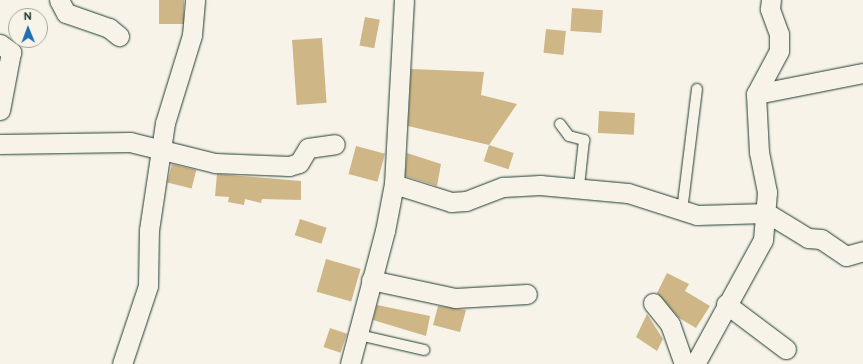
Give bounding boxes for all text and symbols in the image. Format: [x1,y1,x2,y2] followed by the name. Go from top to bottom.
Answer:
[8,8,48,48] north arrow
[24,10,32,23] text: N

